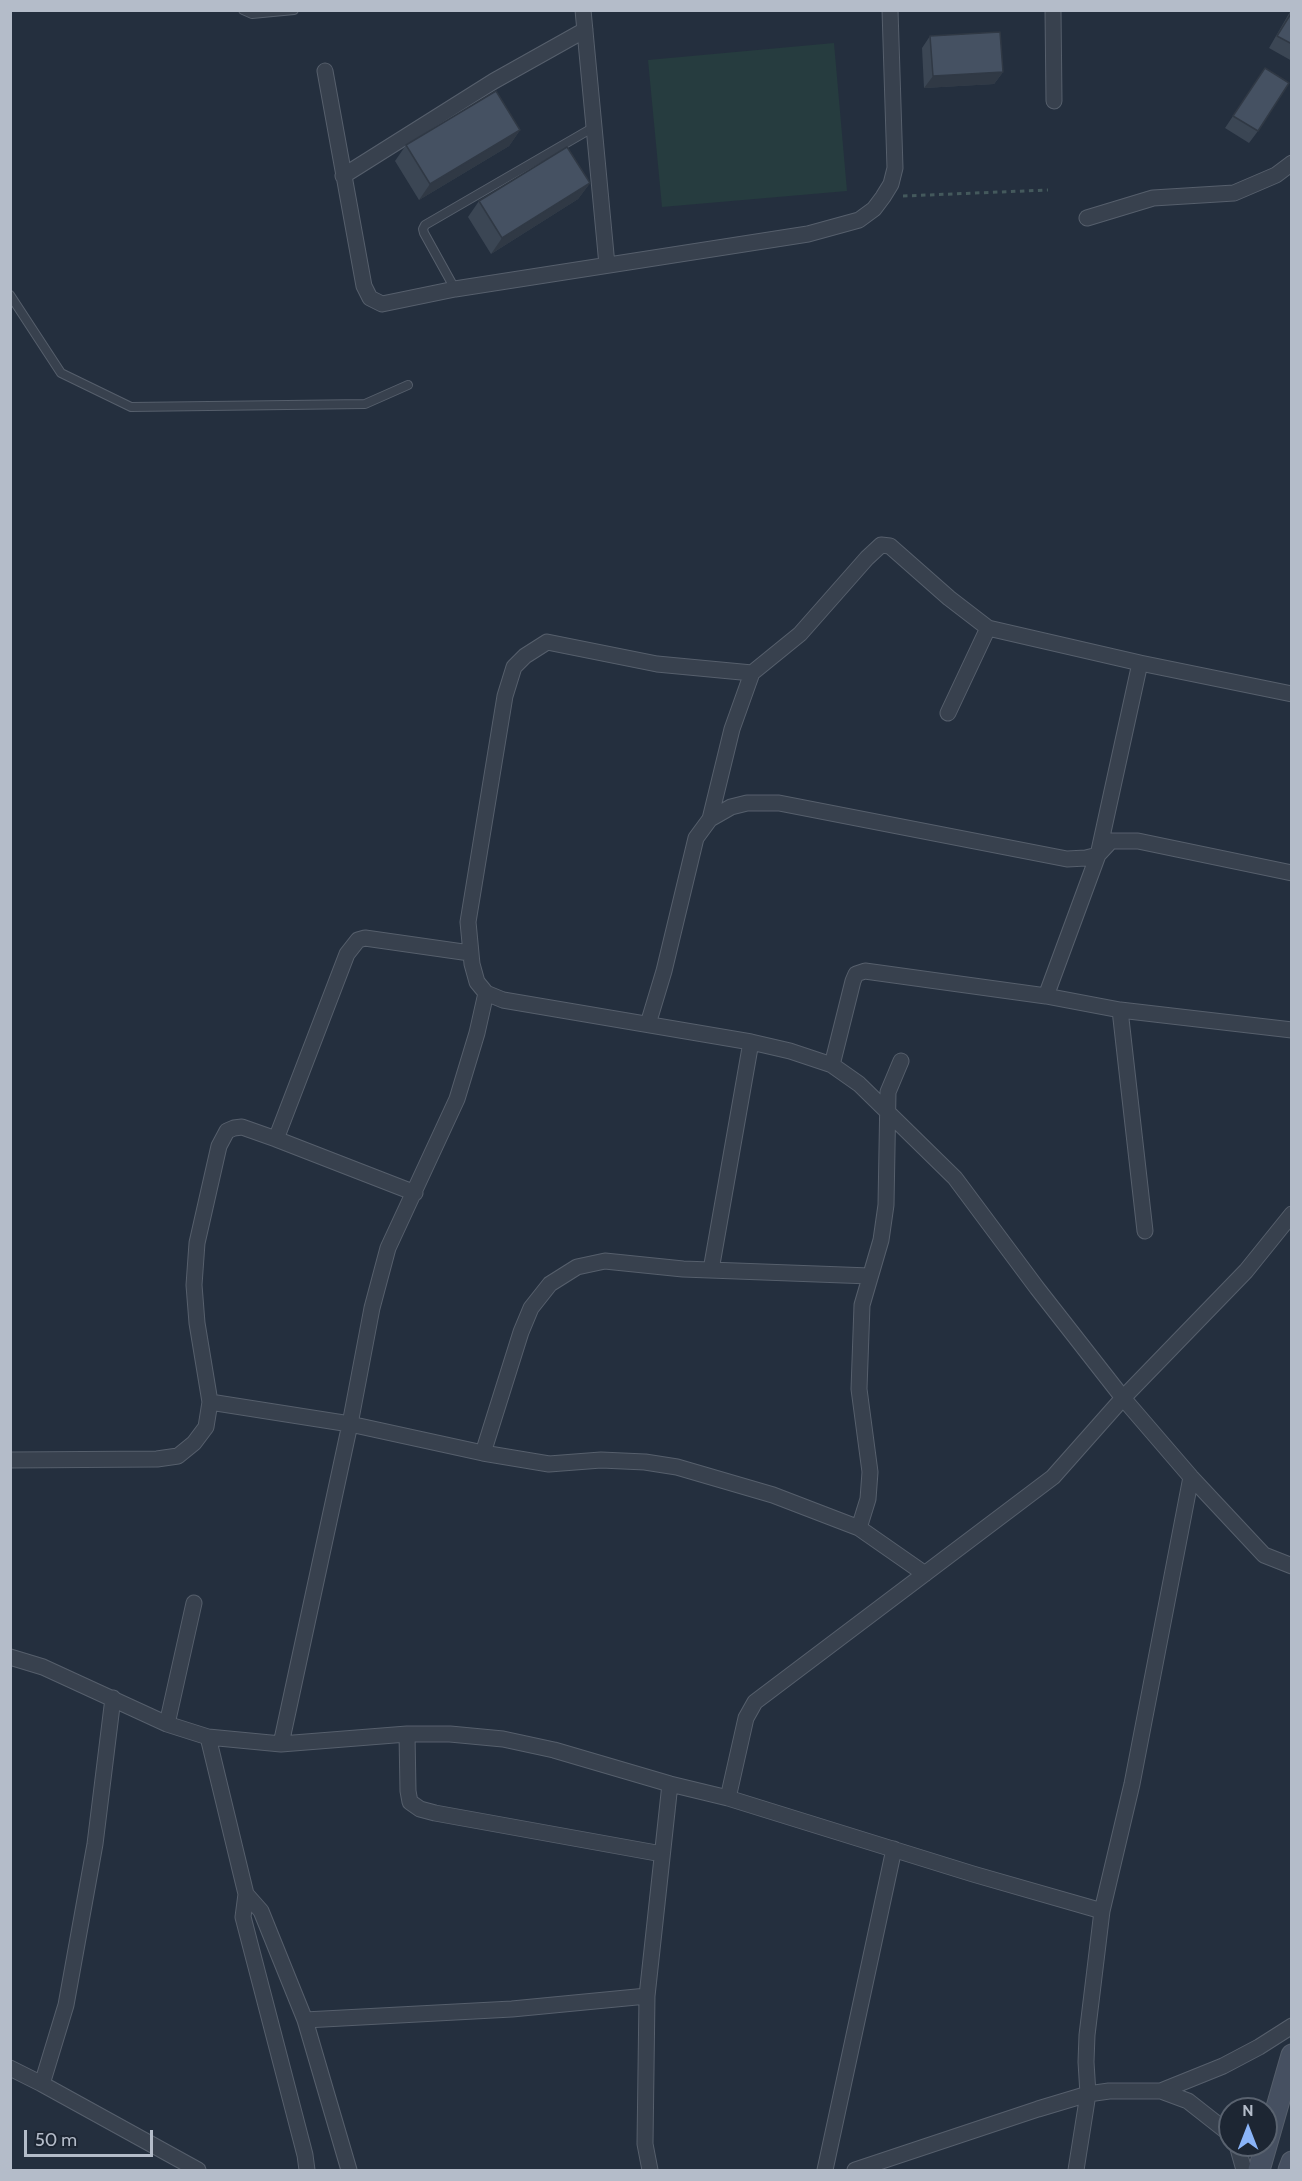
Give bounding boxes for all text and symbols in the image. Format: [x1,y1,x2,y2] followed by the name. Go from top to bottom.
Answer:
[1218,2097,1278,2157] north arrow
[1242,2101,1254,2120] text: N
[27,2118,156,2156] scale bar
[35,2129,77,2151] text: 50 m

